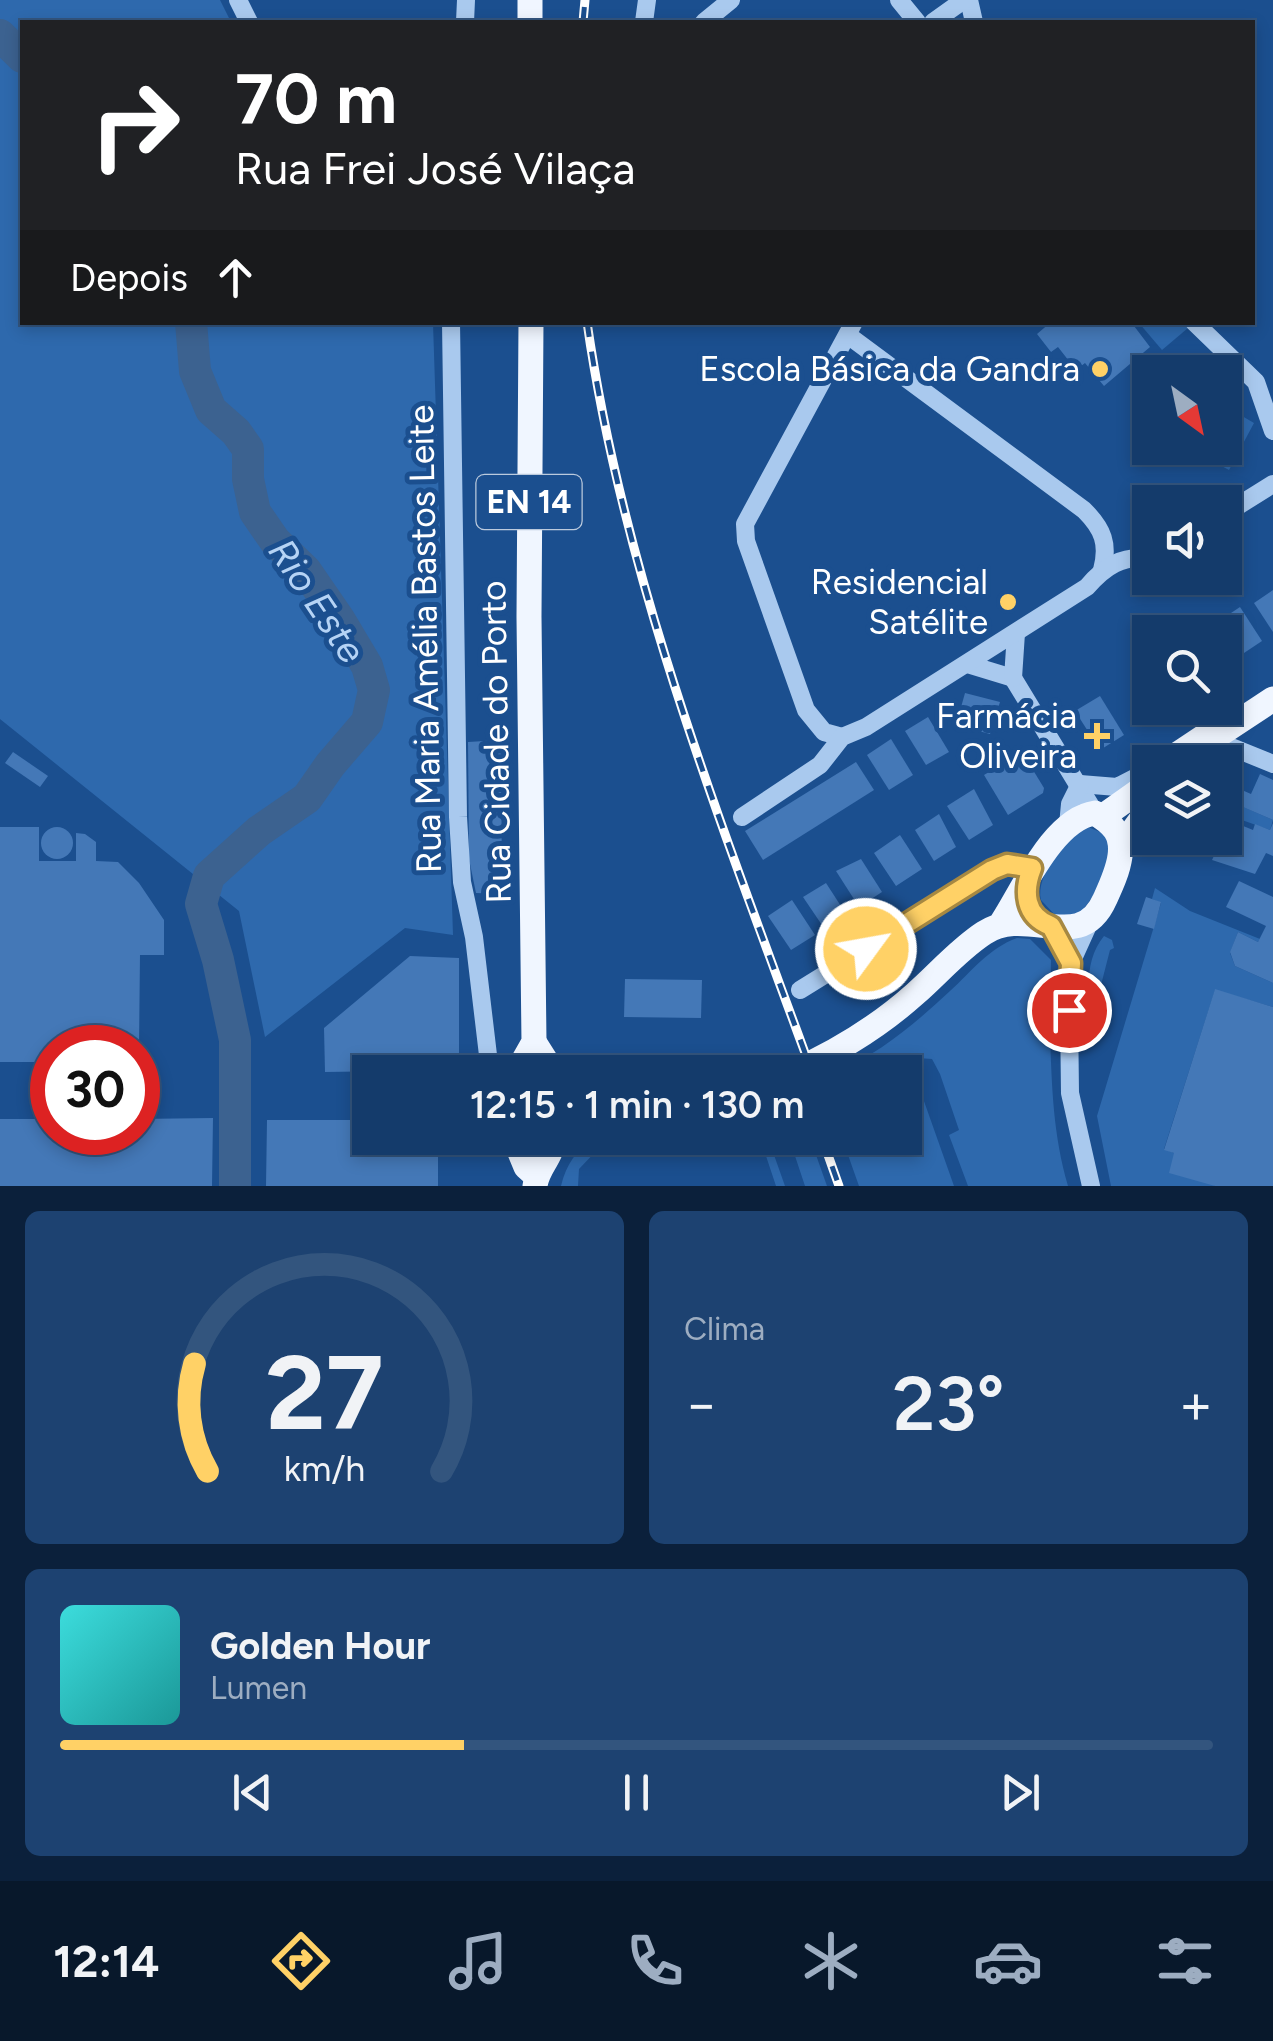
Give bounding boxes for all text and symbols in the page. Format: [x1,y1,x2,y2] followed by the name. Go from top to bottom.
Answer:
[235,56,397,141] text: 70 m
[70,60,200,190] icon: right
[235,141,635,195] text: Rua Frei José Vilaça
[208,250,263,305] icon: ahead
[70,255,188,301] text: Depois
[699,348,1080,390] place label: Escola Básica da Gandra
[1132,355,1242,465] north arrow
[1132,355,1242,855] map controls
[1089,358,1111,380] marker: Escola Básica da Gandra
[400,404,450,874] street label: Rua Maria Amélia Bastos Leite
[476,475,582,529] road number: EN 14
[1132,485,1242,595] button: sound
[259,530,375,672] water label: Rio Este
[811,561,988,643] place label: Residencial Satélite
[472,580,520,904] street label: Rua Cidade do Porto
[997,591,1019,613] marker: Residencial Satélite
[1132,615,1242,725] button: search
[936,695,1077,777] place label: Farmácia Oliveira
[1086,725,1108,747] marker: Farmácia Oliveira
[1132,745,1242,855] button: layers
[814,897,918,1001] position arrow
[1027,968,1112,1053] pin
[1042,983,1097,1038] icon: arrive
[30,1025,160,1155] speed limit sign: 30
[470,1082,804,1128] text: 12:15 · 1 min · 130 m
[684,1310,765,1348] text: Clima
[265,1330,384,1455] text: 27
[892,1359,1005,1449] text: 23°
[684,1371,718,1437] text: −
[1179,1371,1213,1437] text: +
[284,1447,365,1490] text: km/h
[210,1623,431,1669] text: Golden Hour
[210,1669,307,1707] text: Lumen
[225,1765,280,1820] icon: previous
[609,1765,664,1820] icon: pause
[993,1765,1048,1820] icon: next
[266,1926,336,1996] icon: directions
[443,1926,513,1996] icon: music
[620,1926,690,1996] icon: phone
[796,1926,866,1996] icon: climate
[973,1926,1043,1996] icon: car
[1150,1926,1220,1996] icon: filters
[53,1934,159,1988] text: 12:14

